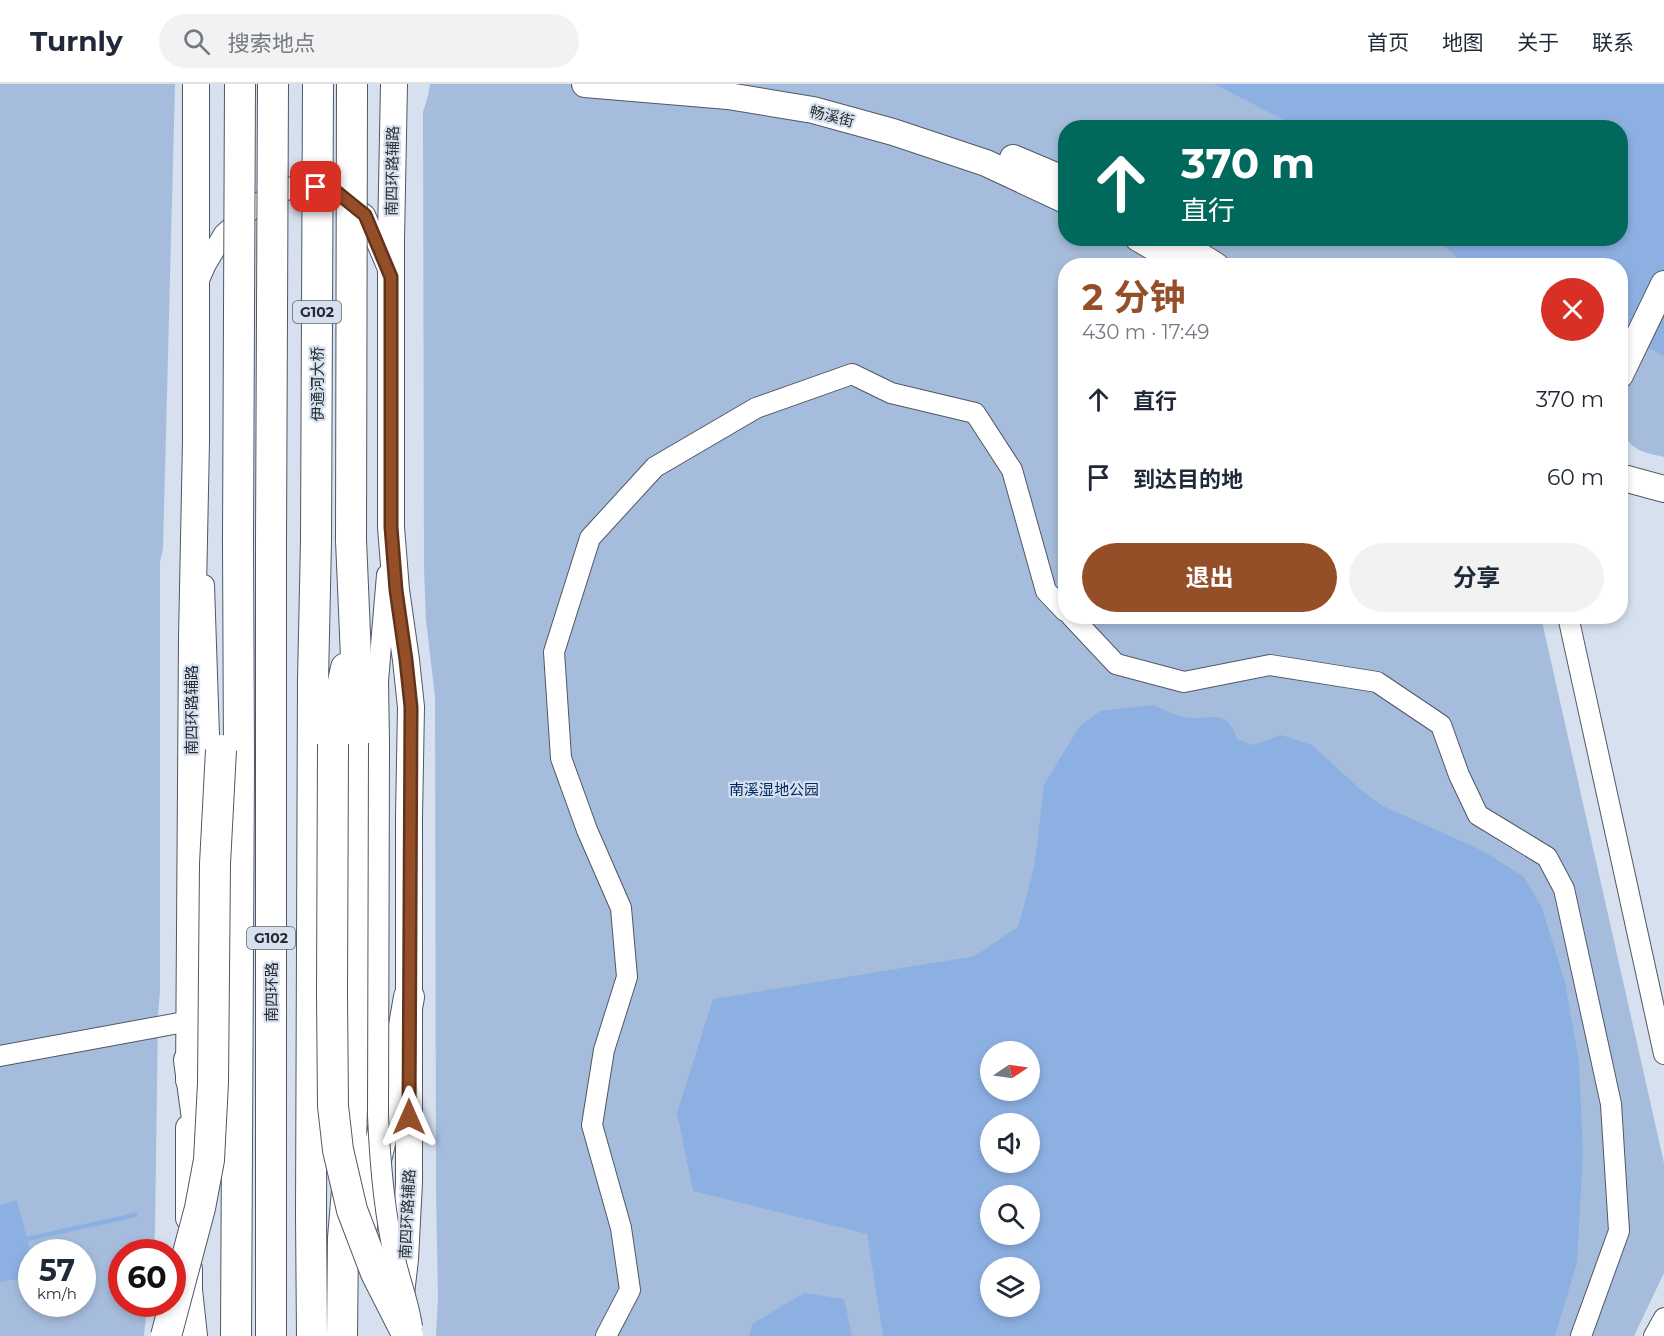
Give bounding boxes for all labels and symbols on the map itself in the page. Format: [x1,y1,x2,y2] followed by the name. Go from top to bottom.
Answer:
[808,101,856,131] street label: 畅溪街
[382,126,402,216] street label: 南四环路辅路
[290,161,341,212] pin
[293,301,341,323] road number: G102
[308,346,327,422] street label: 伊通河大桥
[182,665,201,755] street label: 南四环路辅路
[729,780,819,799] park label: 南溪湿地公园
[247,927,295,949] road number: G102
[262,962,281,1022] street label: 南四环路
[980,1041,1040,1101] north arrow
[377,1085,441,1149] position arrow
[395,1169,419,1259] street label: 南四环路辅路
[108,1239,186,1317] speed limit sign: 60

